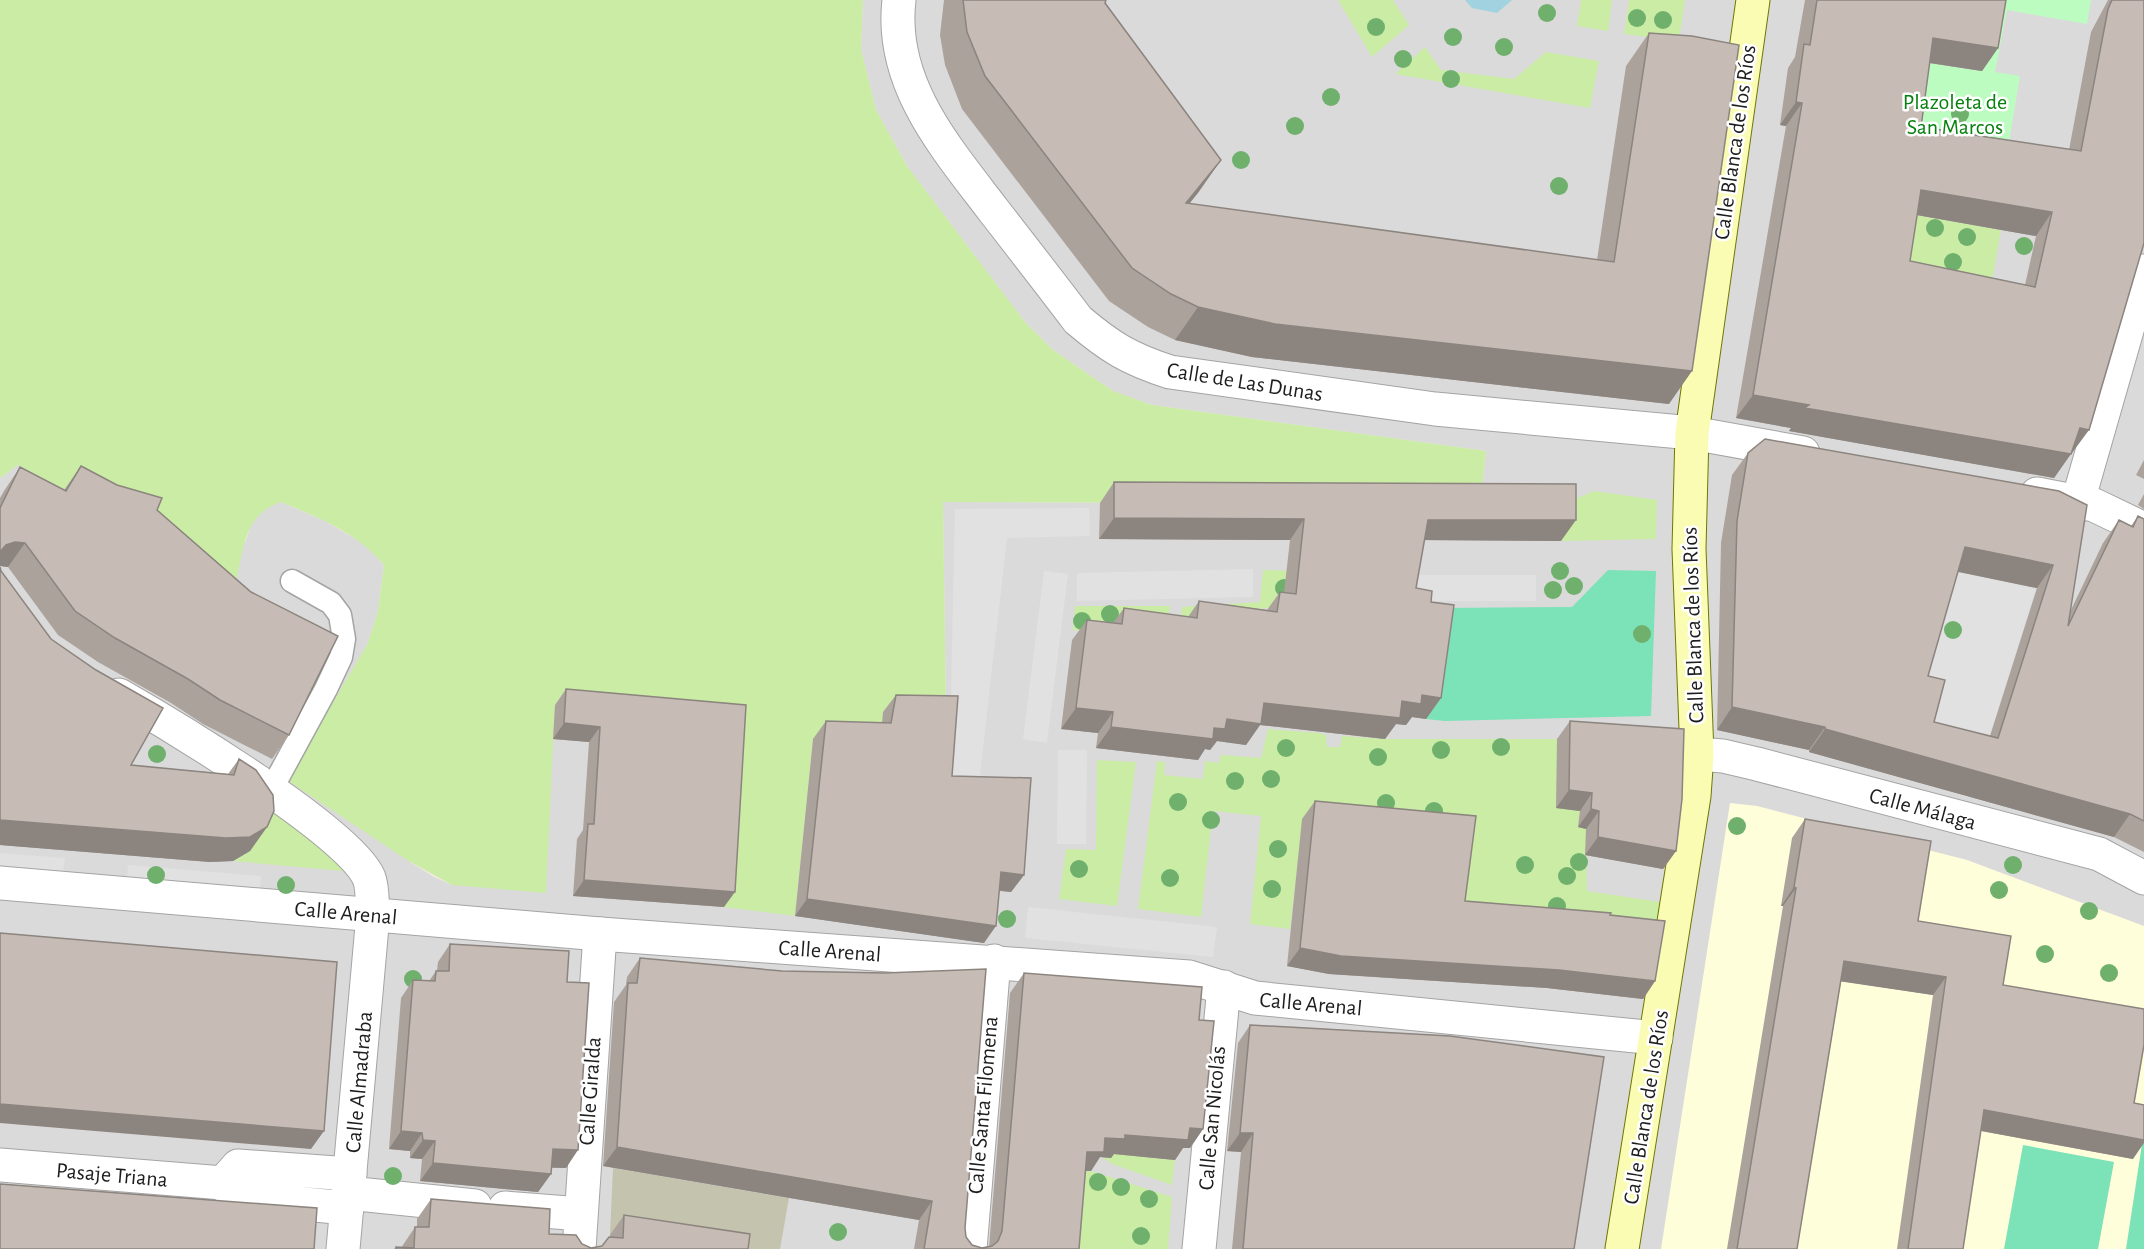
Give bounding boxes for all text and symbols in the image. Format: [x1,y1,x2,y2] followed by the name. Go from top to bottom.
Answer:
[1710,43,1760,241] street label: Calle Blanca de los Ríos
[1903,91,2007,138] park label: Plazoleta de San Marcos
[1165,359,1324,405] street label: Calle de Las Dunas
[1679,526,1707,724] street label: Calle Blanca de los Ríos
[1867,784,1979,834] street label: Calle Málaga
[294,898,398,928] street label: Calle Arenal
[778,936,882,966] street label: Calle Arenal
[1259,989,1363,1019] street label: Calle Arenal
[1620,1008,1672,1206] street label: Calle Blanca de los Ríos
[342,1010,376,1154] street label: Calle Almadraba
[964,1015,1002,1195] street label: Calle Santa Filomena
[575,1036,605,1146] street label: Calle Giralda
[1195,1045,1229,1191] street label: Calle San Nicolás
[55,1159,169,1191] street label: Pasaje Triana

